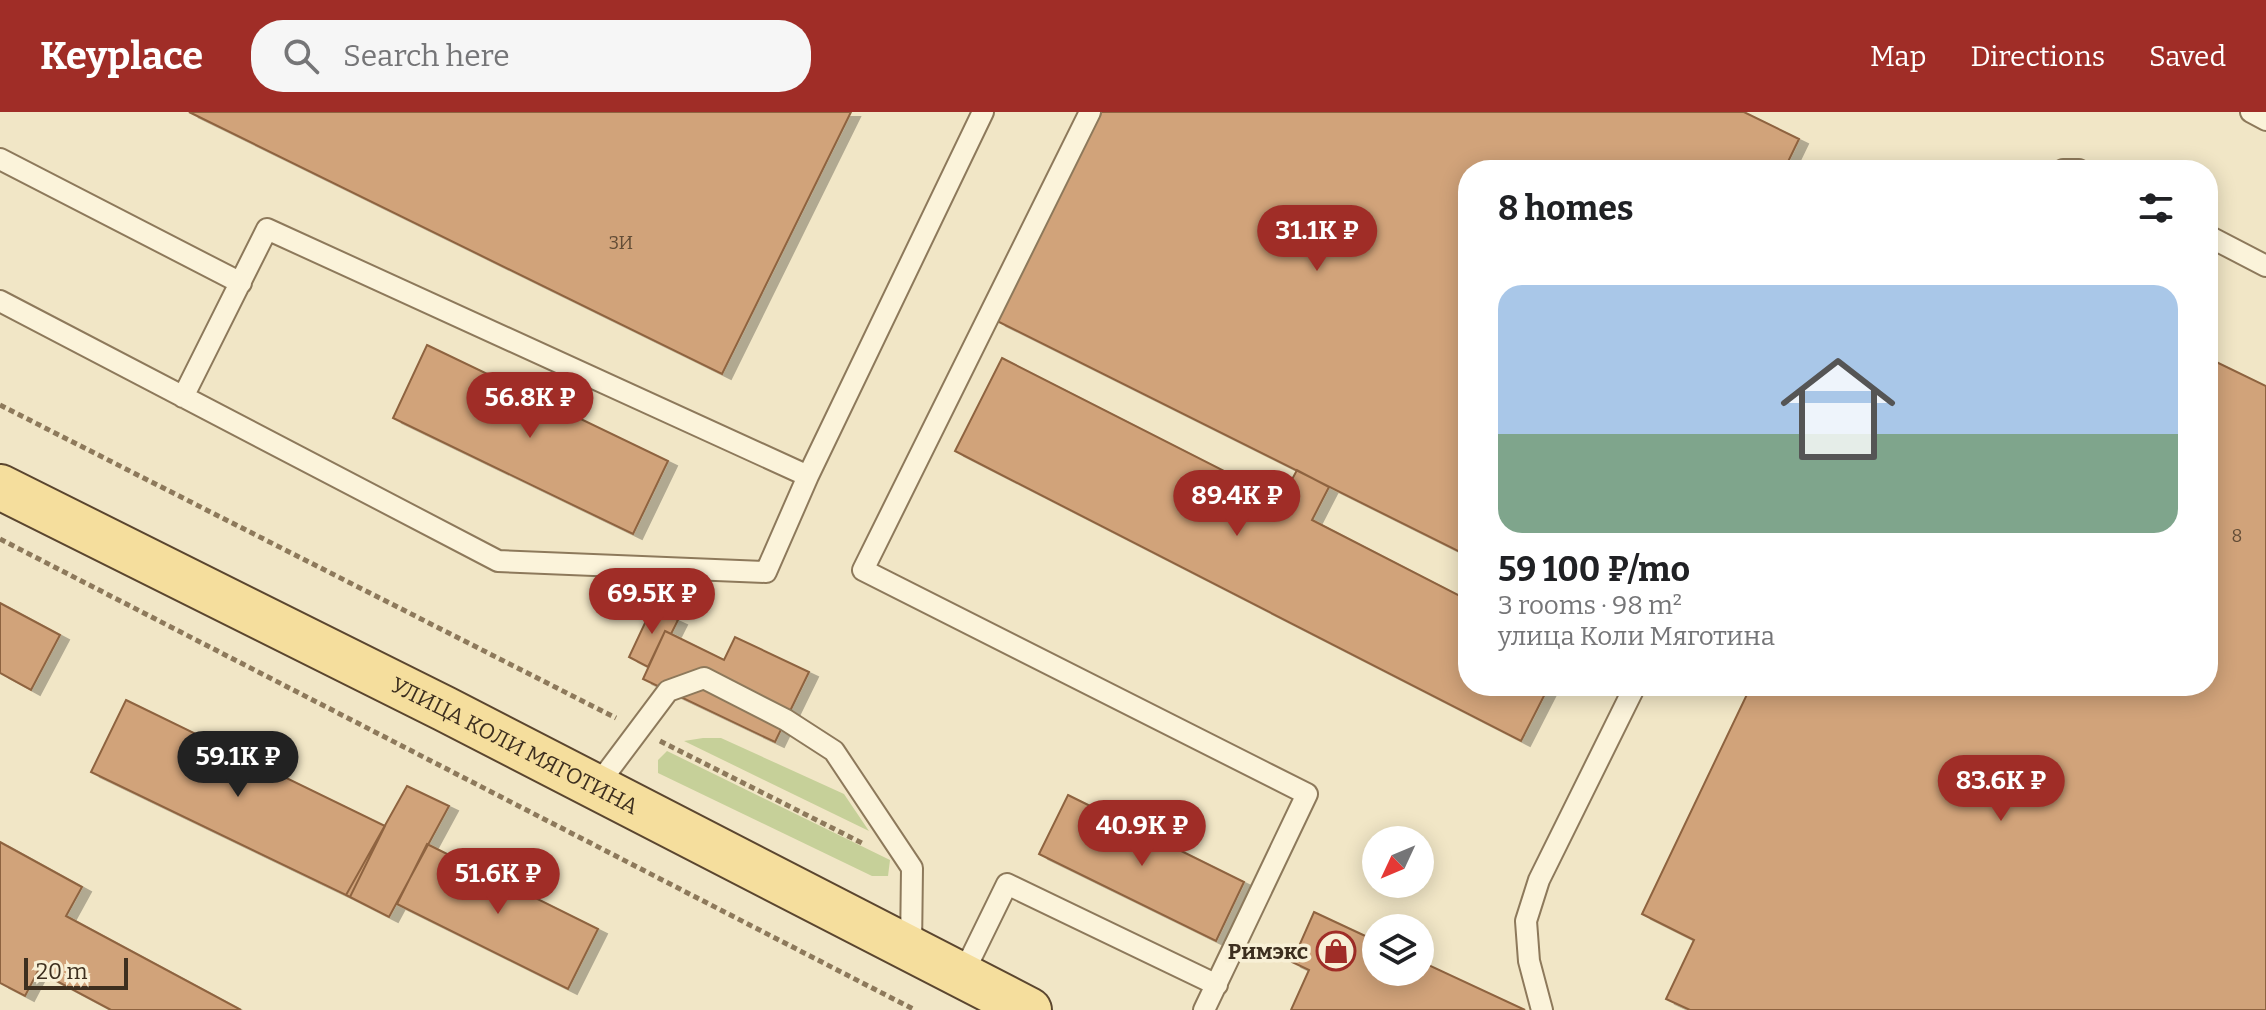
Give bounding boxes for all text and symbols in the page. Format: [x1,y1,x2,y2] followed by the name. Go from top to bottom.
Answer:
[251,20,811,92] search box
[40,33,203,79] text: Keyplace
[279,34,323,78] icon: search
[343,38,510,74] text: Search here
[1870,40,1926,73] text: Map
[1970,40,2105,73] text: Directions
[2149,40,2226,73] text: Saved
[2134,186,2178,230] icon: filters
[1498,188,1634,229] text: 8 homes
[1243,205,1391,273] pin: 31.1K ₽
[1275,215,1359,246] text: 31.1K ₽
[609,232,633,254] house number: 3И
[1766,337,1910,481] icon: home
[456,372,604,440] pin: 56.8K ₽
[484,382,576,413] text: 56.8K ₽
[1163,470,1311,538] pin: 89.4K ₽
[1191,480,1283,511] text: 89.4K ₽
[2232,525,2242,547] house number: 8
[1498,549,1690,590] text: 59 100 ₽/mo
[578,568,726,636] pin: 69.5K ₽
[607,578,697,609] text: 69.5K ₽
[1498,590,1682,621] text: 3 rooms · 98 m²
[1498,621,1775,652] text: улица Коли Мяготина
[387,671,643,820] street label: УЛИЦА КОЛИ МЯГОТИНА
[164,731,312,799] pin: 59.1K ₽
[195,741,281,772] text: 59.1K ₽
[1927,755,2075,823] pin: 83.6K ₽
[1956,765,2046,796] text: 83.6K ₽
[1068,800,1216,868] pin: 40.9K ₽
[1096,810,1188,841] text: 40.9K ₽
[1362,826,1434,898] north arrow
[1362,826,1434,986] map controls
[424,848,572,916] pin: 51.6K ₽
[455,858,541,889] text: 51.6K ₽
[1362,914,1434,986] button: layers
[1315,930,1357,972] shop icon: Римэкс
[1228,938,1308,965] place label: Римэкс
[24,954,128,990] scale bar
[36,958,87,985] text: 20 m

